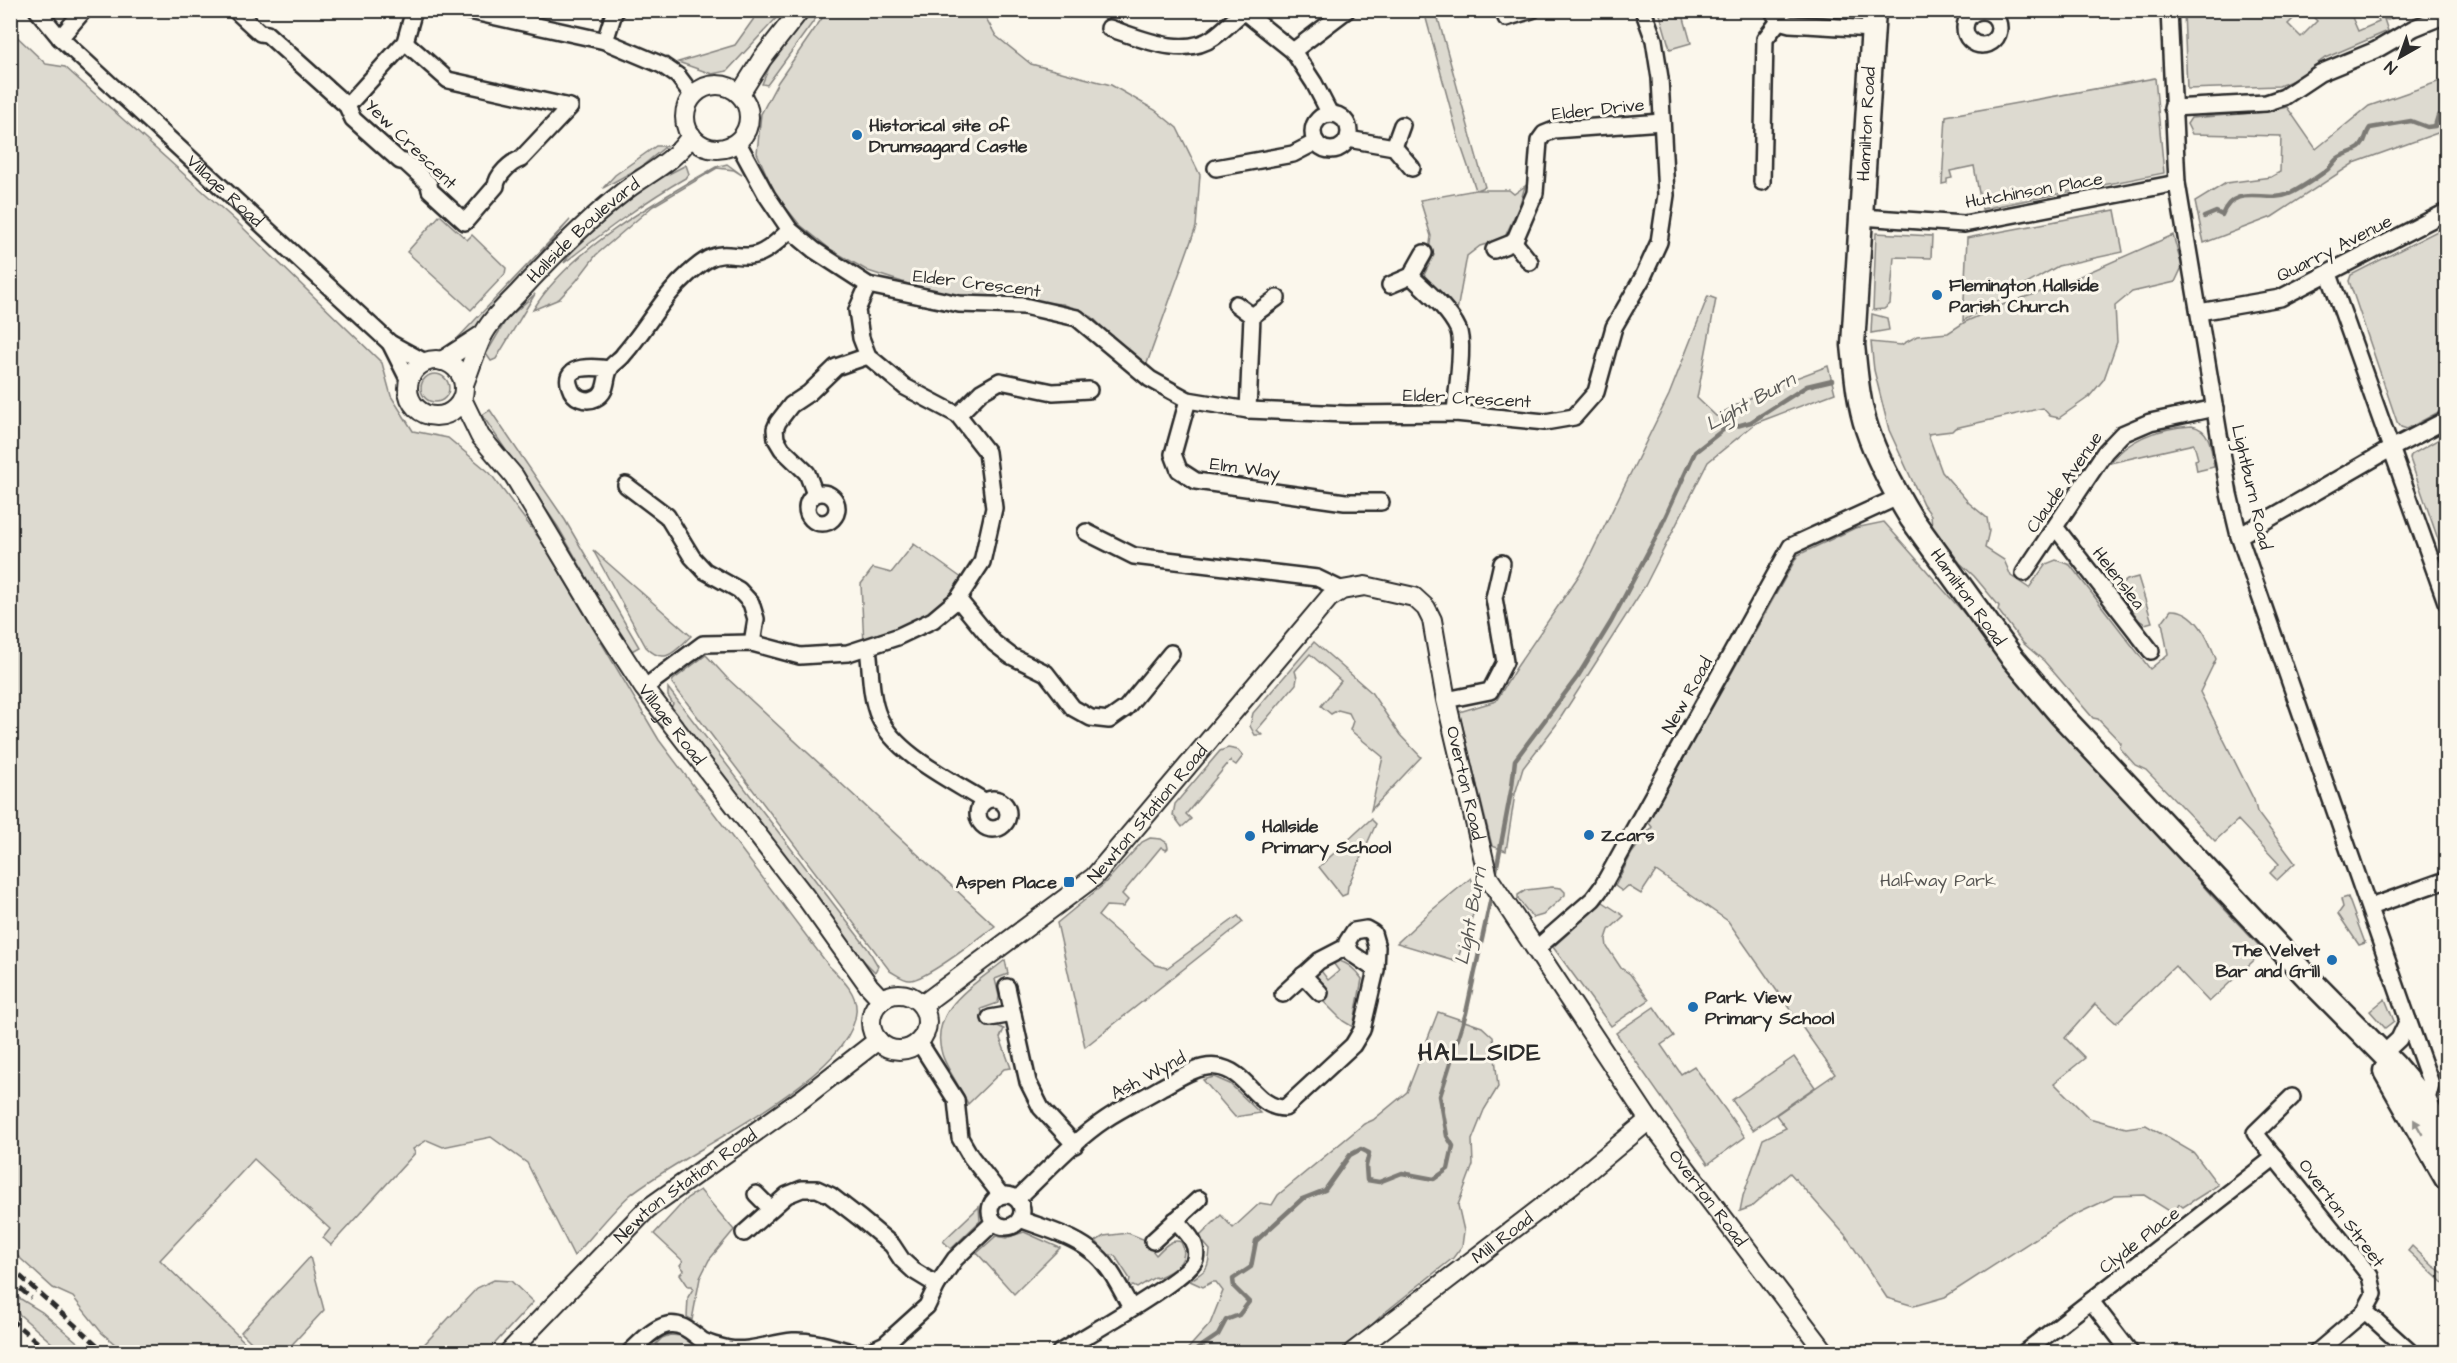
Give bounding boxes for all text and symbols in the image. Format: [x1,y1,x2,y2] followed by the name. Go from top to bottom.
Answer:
[2370,27,2430,87] north arrow
[2380,56,2402,79] text: N
[1851,66,1882,182] street label: Hamilton Road
[1551,92,1646,127] street label: Elder Drive
[359,94,463,196] street label: Yew Crescent
[869,113,1028,160] place label: Historical site of Drumsagard Castle
[850,128,864,142] marker: Historical site of Drumsagard Castle
[181,149,269,233] street label: Village Road
[1963,166,2105,215] street label: Hutchinson Place
[521,172,645,289] street label: Hallside Boulevard
[2272,208,2397,289] street label: Quarry Avenue
[912,263,1043,304] street label: Elder Crescent
[1949,273,2099,319] place label: Flemington Hallside Parish Church
[1930,288,1944,302] marker: Flemington Hallside Parish Church
[1701,365,1803,439] water label: Light Burn
[1402,383,1532,414] street label: Elder Crescent
[2224,422,2278,552] street label: Lightburn Road
[2020,426,2109,538] street label: Claude Avenue
[1208,451,1282,487] street label: Elm Way
[2086,542,2151,615] street label: Helenslea
[1924,544,2012,651] street label: Hamilton Road
[1656,652,1719,738] street label: New Road
[632,679,711,770] street label: Village Road
[1440,724,1491,842] street label: Overton Road
[1082,739,1214,889] street label: Newton Station Road
[1262,814,1391,861] place label: Hallside Primary School
[1601,823,1655,848] place label: Zcars
[1582,828,1596,842] marker: Zcars
[1243,829,1257,843] marker: Hallside Primary School
[1448,863,1495,967] water label: Light Burn
[1880,868,1996,894] park label: Halfway Park
[956,870,1057,895] place label: Aspen Place
[1062,875,1076,889] marker: Aspen Place
[2216,938,2321,984] place label: The Velvet Bar and Grill
[2325,953,2339,967] marker: The Velvet Bar and Grill
[1705,985,1834,1032] place label: Park View Primary School
[1686,1000,1700,1014] marker: Park View Primary School
[1418,1036,1542,1070] district label: HALLSIDE
[1106,1045,1191,1107] street label: Ash Wynd
[2413,1118,2423,1135] one-way arrow
[608,1123,762,1249] street label: Newton Station Road
[1663,1144,1753,1252] street label: Overton Road
[2292,1154,2391,1273] street label: Overton Street
[2094,1201,2186,1281] street label: Clyde Place
[1466,1206,1539,1270] street label: Mill Road

